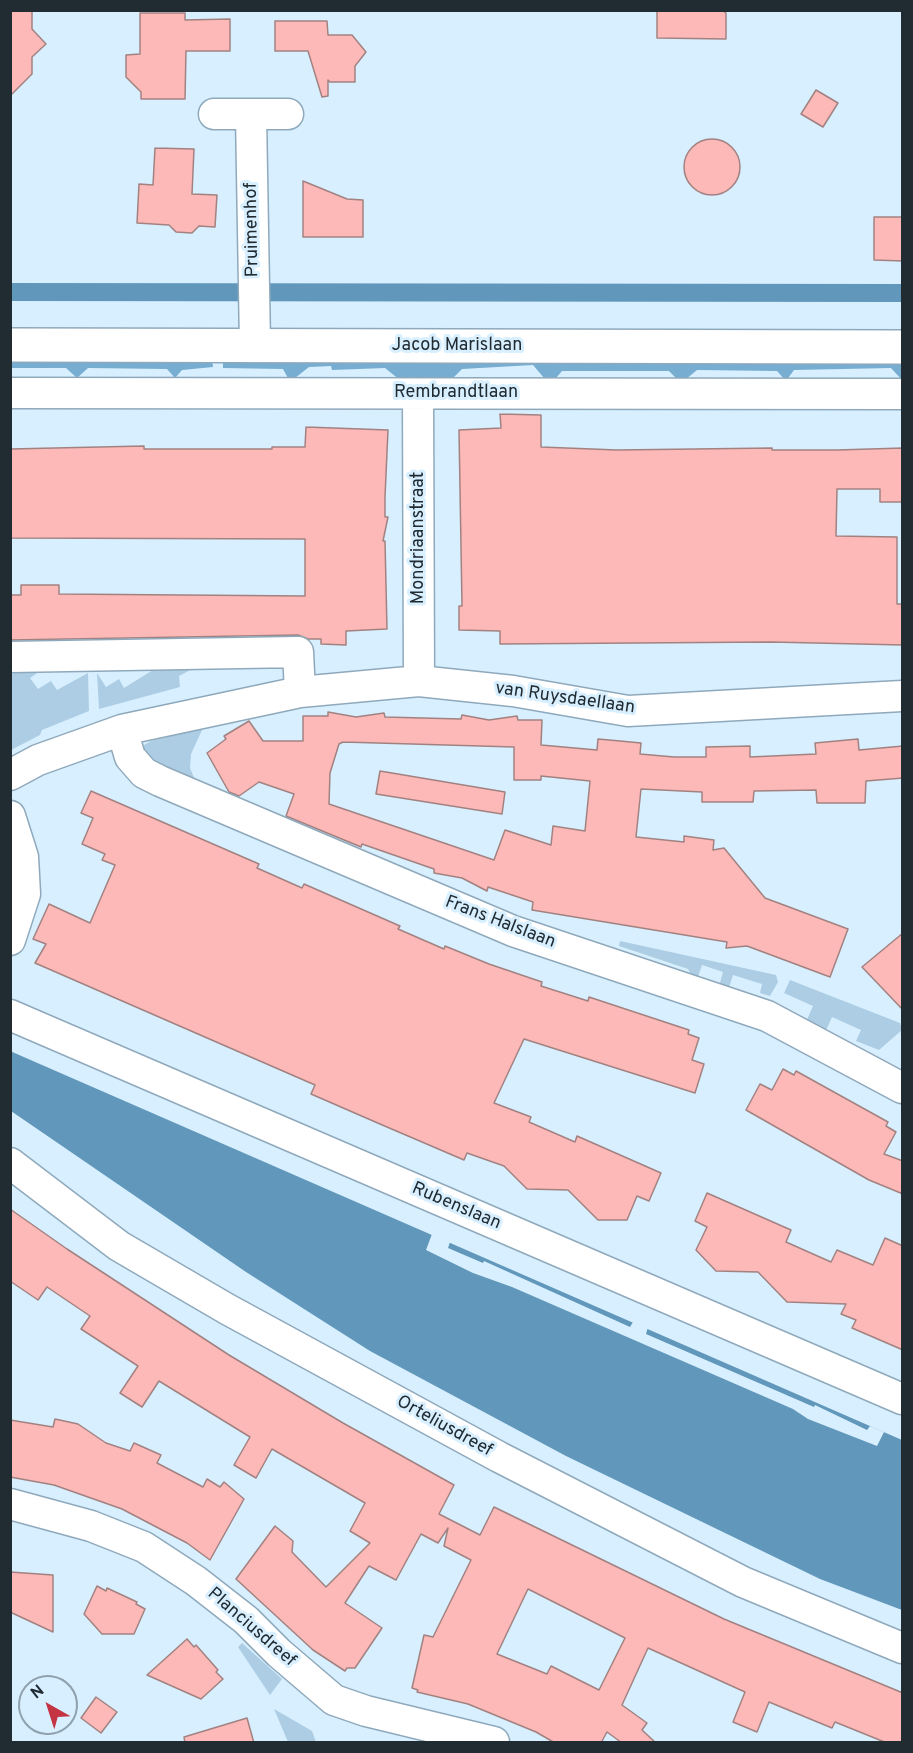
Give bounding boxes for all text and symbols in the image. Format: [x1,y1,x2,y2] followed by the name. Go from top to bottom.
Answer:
[241,182,265,278] street label: Pruimenhof
[392,335,522,357] street label: Jacob Marislaan
[394,382,518,404] street label: Rembrandtlaan
[408,472,430,604] street label: Mondriaanstraat
[494,679,636,719] street label: van Ruysdaellaan
[442,892,558,954] street label: Frans Halslaan
[408,1179,504,1235] street label: Rubenslaan
[392,1392,496,1462] street label: Orteliusdreef
[202,1584,300,1672] street label: Planciusdreef
[18,1675,78,1735] north arrow
[27,1681,49,1704] text: N

